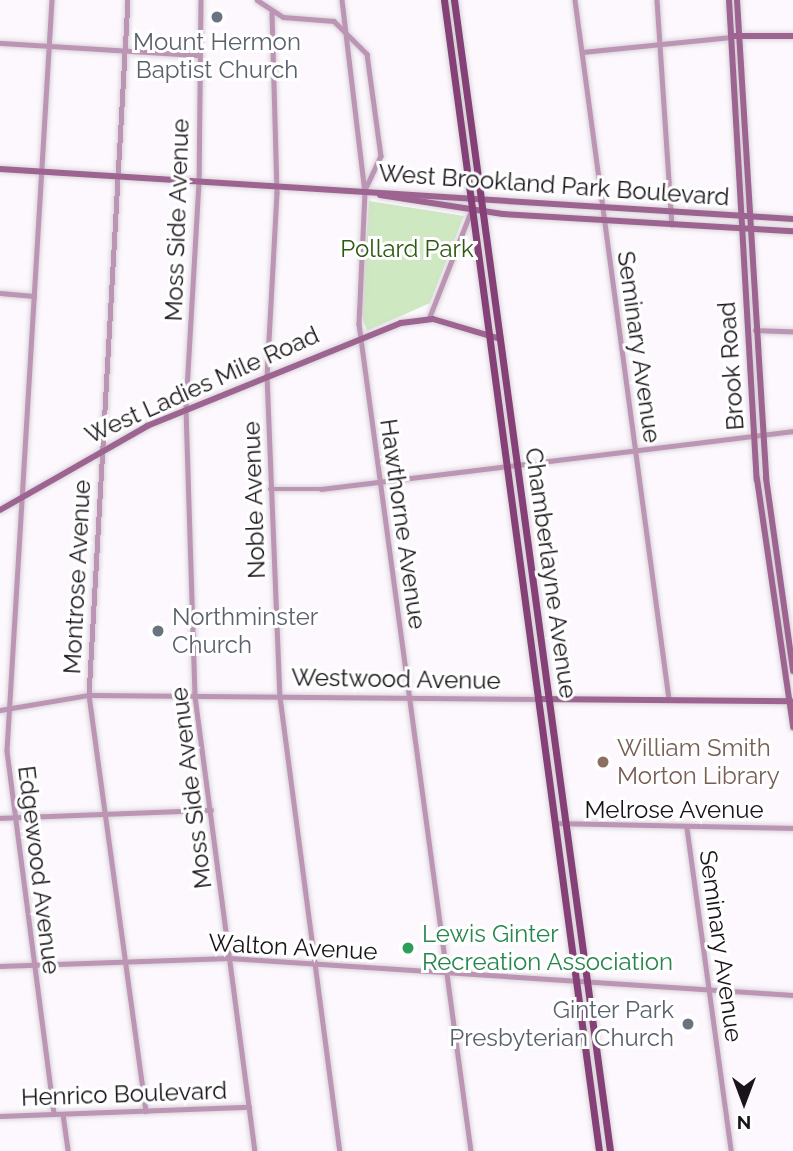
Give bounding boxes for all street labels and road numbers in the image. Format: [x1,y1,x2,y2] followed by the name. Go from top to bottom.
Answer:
[159,118,195,322] street label: Moss Side Avenue
[378,158,730,212] street label: West Brookland Park Boulevard
[611,249,667,445] street label: Seminary Avenue
[712,301,750,431] street label: Brook Road
[81,320,323,450] street label: West Ladies Mile Road
[374,417,432,631] street label: Hawthorne Avenue
[237,420,271,580] street label: Noble Avenue
[519,445,583,701] street label: Chamberlayne Avenue
[58,479,96,675] street label: Montrose Avenue
[291,663,501,695] street label: Westwood Avenue
[164,685,218,891] street label: Moss Side Avenue
[12,764,66,976] street label: Edgewood Avenue
[584,796,764,824] street label: Melrose Avenue
[693,848,749,1044] street label: Seminary Avenue
[207,928,379,966] street label: Walton Avenue
[21,1076,227,1112] street label: Henrico Boulevard

